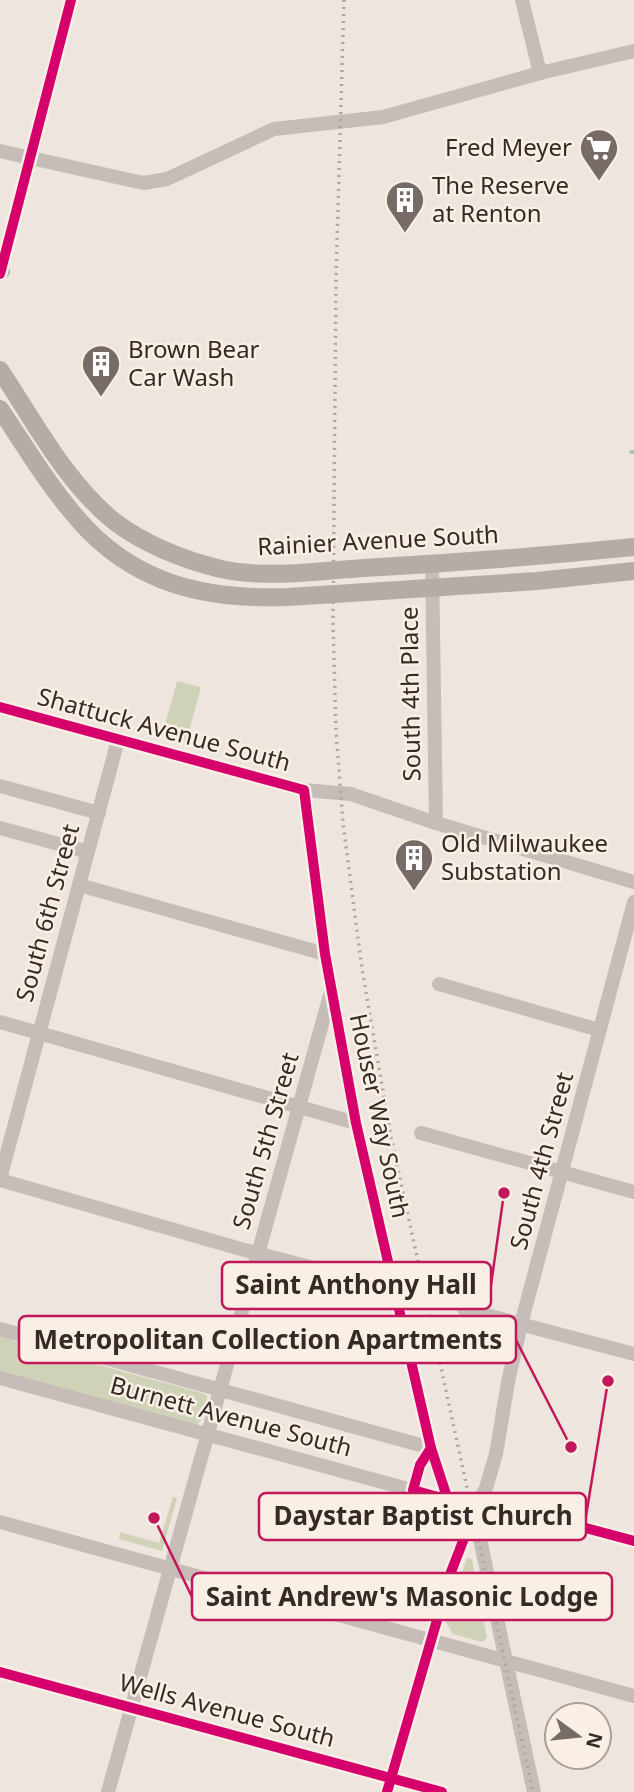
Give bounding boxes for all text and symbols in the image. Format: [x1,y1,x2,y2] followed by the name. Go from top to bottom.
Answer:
[578,127,620,182] supermarket icon: Fred Meyer
[445,130,572,163] place label: Fred Meyer
[432,168,569,229] place label: The Reserve at Renton
[384,179,426,234] building icon: The Reserve at Renton
[128,332,260,393] place label: Brown Bear Car Wash
[80,343,122,398] building icon: Brown Bear Car Wash
[256,517,500,562] street label: Rainier Avenue South
[391,606,428,782] street label: South 4th Place
[34,679,295,778] street label: Shattuck Avenue South
[7,820,86,1005] street label: South 6th Street
[441,826,608,887] place label: Old Milwaukee Substation
[393,837,435,892] building icon: Old Milwaukee Substation
[343,1010,418,1221] street label: Houser Way South
[224,1048,306,1233] street label: South 5th Street
[501,1068,580,1253] street label: South 4th Street
[222,1262,491,1309] callout: Saint Anthony Hall
[235,1266,477,1302] text: Saint Anthony Hall
[19,1316,516,1363] callout: Metropolitan Collection Apartments
[34,1321,502,1357] text: Metropolitan Collection Apartments
[107,1367,356,1464] street label: Burnett Avenue South
[259,1493,586,1540] callout: Daystar Baptist Church
[273,1497,573,1533] text: Daystar Baptist Church
[192,1573,612,1620] callout: Saint Andrew's Masonic Lodge
[206,1578,598,1614] text: Saint Andrew's Masonic Lodge
[116,1665,339,1754] street label: Wells Avenue South
[543,1701,613,1771] north arrow
[580,1730,609,1751] text: N

